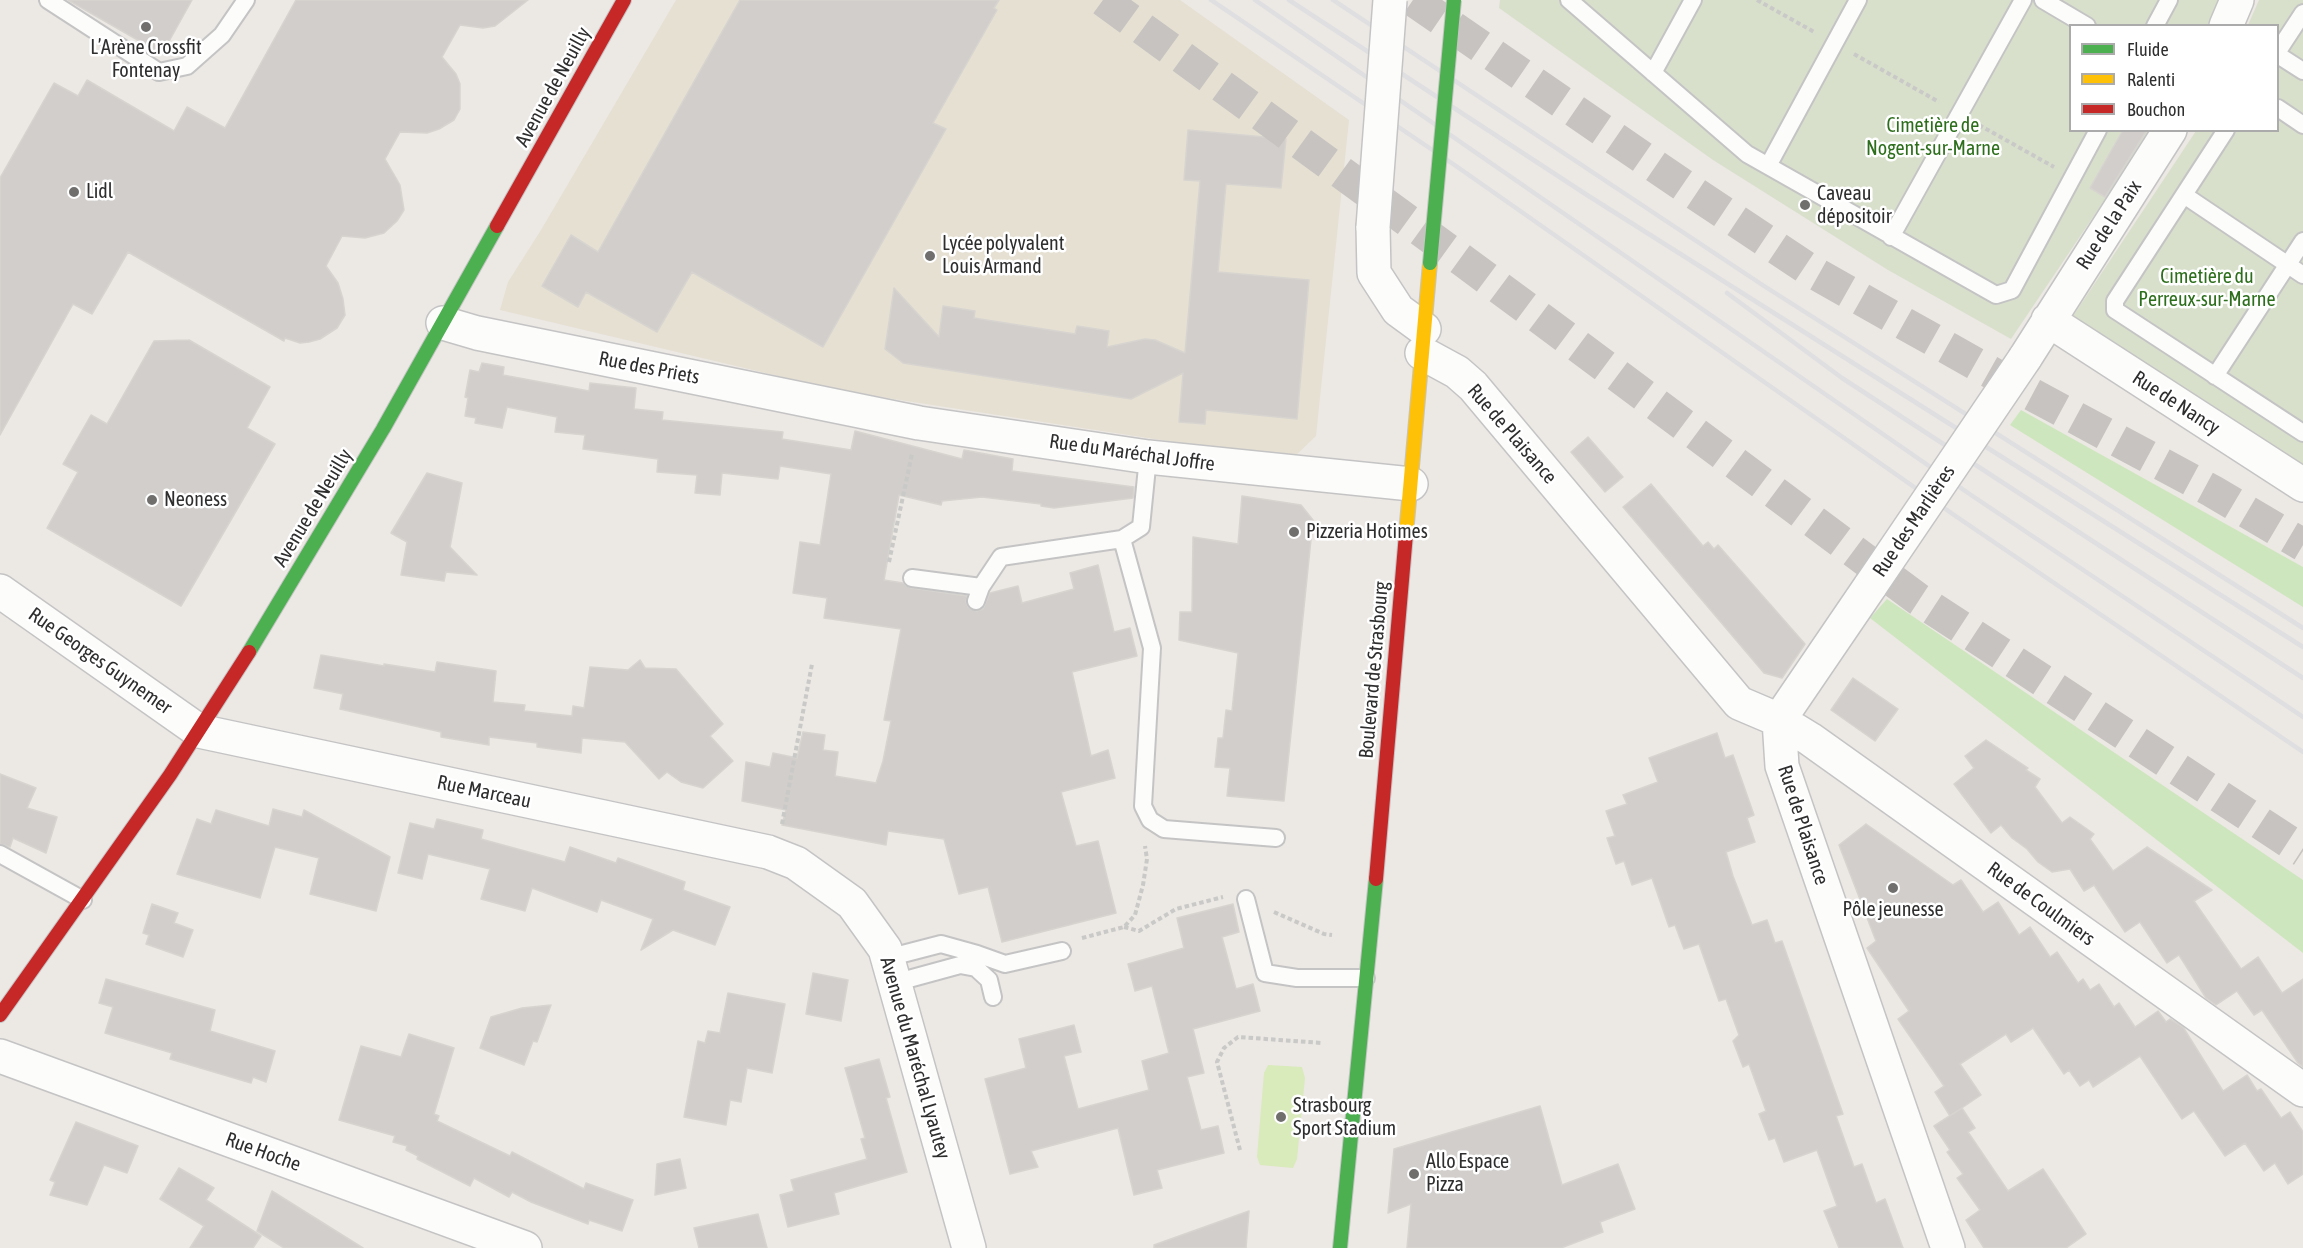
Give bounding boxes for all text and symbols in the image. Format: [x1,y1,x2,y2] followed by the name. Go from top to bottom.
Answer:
[139,20,153,34] marker: L’Arène Crossfit Fontenay
[510,23,596,151] street label: Avenue de Neuilly
[2069,24,2279,132] legend
[90,36,202,83] place label: L’Arène Crossfit Fontenay
[2127,39,2169,60] text: Fluide
[2127,69,2175,90] text: Ralenti
[2127,99,2185,120] text: Bouchon
[1866,114,2000,161] park label: Cimetière de Nogent-sur-Marne
[2071,176,2147,274] street label: Rue de la Paix
[86,180,113,204] place label: Lidl
[1817,182,1892,229] place label: Caveau dépositoir
[67,185,81,199] marker: Lidl
[1798,198,1812,212] marker: Caveau dépositoir
[942,232,1065,279] place label: Lycée polyvalent Louis Armand
[923,249,937,263] marker: Lycée polyvalent Louis Armand
[2138,265,2276,312] park label: Cimetière du Perreux-sur-Marne
[597,346,701,390] street label: Rue des Priets
[2128,366,2224,440] street label: Rue de Nancy
[1462,379,1562,489] street label: Rue de Plaisance
[1048,429,1216,477] street label: Rue du Maréchal Joffre
[268,445,358,571] street label: Avenue de Neuilly
[1868,461,1960,581] street label: Rue des Marlières
[164,488,227,512] place label: Neoness
[145,493,159,507] marker: Neoness
[1306,520,1428,544] place label: Pizzeria Hotimes
[1287,525,1301,539] marker: Pizzeria Hotimes
[1354,580,1394,760] street label: Boulevard de Strasbourg
[24,603,176,719] street label: Rue Georges Guynemer
[1772,762,1834,888] street label: Rue de Plaisance
[435,770,533,814] street label: Rue Marceau
[1983,857,2099,951] street label: Rue de Coulmiers
[1886,881,1900,895] marker: Pôle jeunesse
[1842,898,1944,922] place label: Pôle jeunesse
[875,954,955,1162] street label: Avenue du Maréchal Lyautey
[1293,1094,1396,1141] place label: Strasbourg Sport Stadium
[1274,1110,1288,1124] marker: Strasbourg Sport Stadium
[222,1127,304,1177] street label: Rue Hoche
[1426,1150,1509,1197] place label: Allo Espace Pizza
[1407,1167,1421,1181] marker: Allo Espace Pizza

